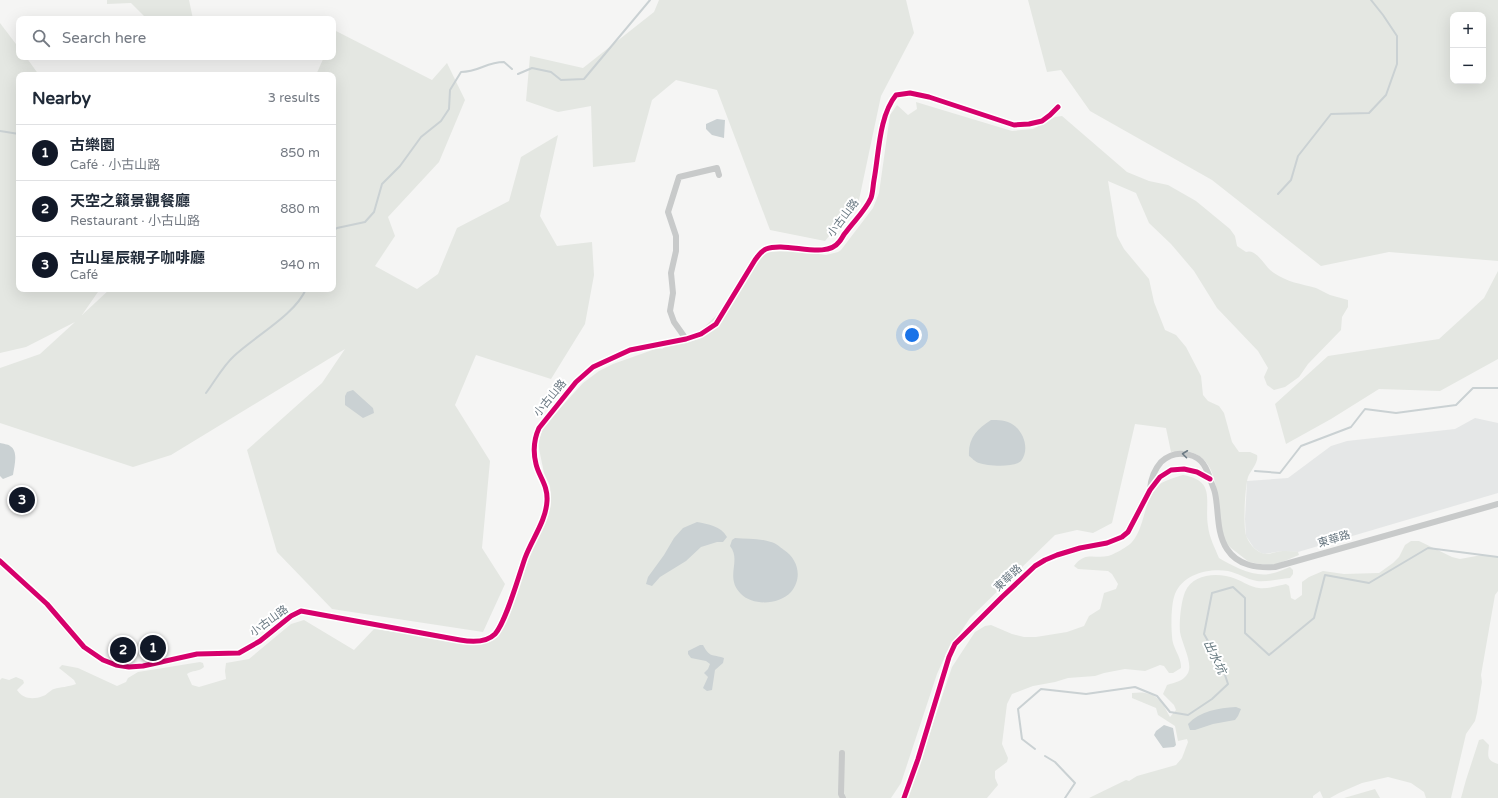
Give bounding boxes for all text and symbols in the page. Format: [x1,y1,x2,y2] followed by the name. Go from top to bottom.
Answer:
[1450,12,1486,84] map controls
[1450,12,1486,48] button: +
[16,16,336,60] search box
[30,27,52,49] icon: search
[62,29,146,47] text: Search here
[1450,48,1486,84] button: −
[32,88,91,109] text: Nearby
[268,90,320,106] text: 3 results
[70,136,115,154] text: 古樂園
[41,145,49,161] text: 1
[280,145,320,161] text: 850 m
[70,157,160,173] text: Café · 小古山路
[70,192,190,210] text: 天空之籟景觀餐廳
[825,197,861,239] street label: 小古山路
[41,201,49,217] text: 2
[280,201,320,217] text: 880 m
[70,213,200,229] text: Restaurant · 小古山路
[70,249,205,267] text: 古山星辰親子咖啡廳
[41,257,49,273] text: 3
[280,257,320,273] text: 940 m
[70,267,98,283] text: Café
[902,325,922,345] your location
[531,377,569,419] street label: 小古山路
[1181,450,1188,459] one-way arrow
[9,485,35,515] pin: 3
[1316,528,1352,550] street label: 東華路
[991,562,1025,594] street label: 東華路
[247,603,291,639] street label: 小古山路
[140,633,166,663] pin: 1
[110,635,136,665] pin: 2
[1201,638,1230,678] water label: 出水坑

